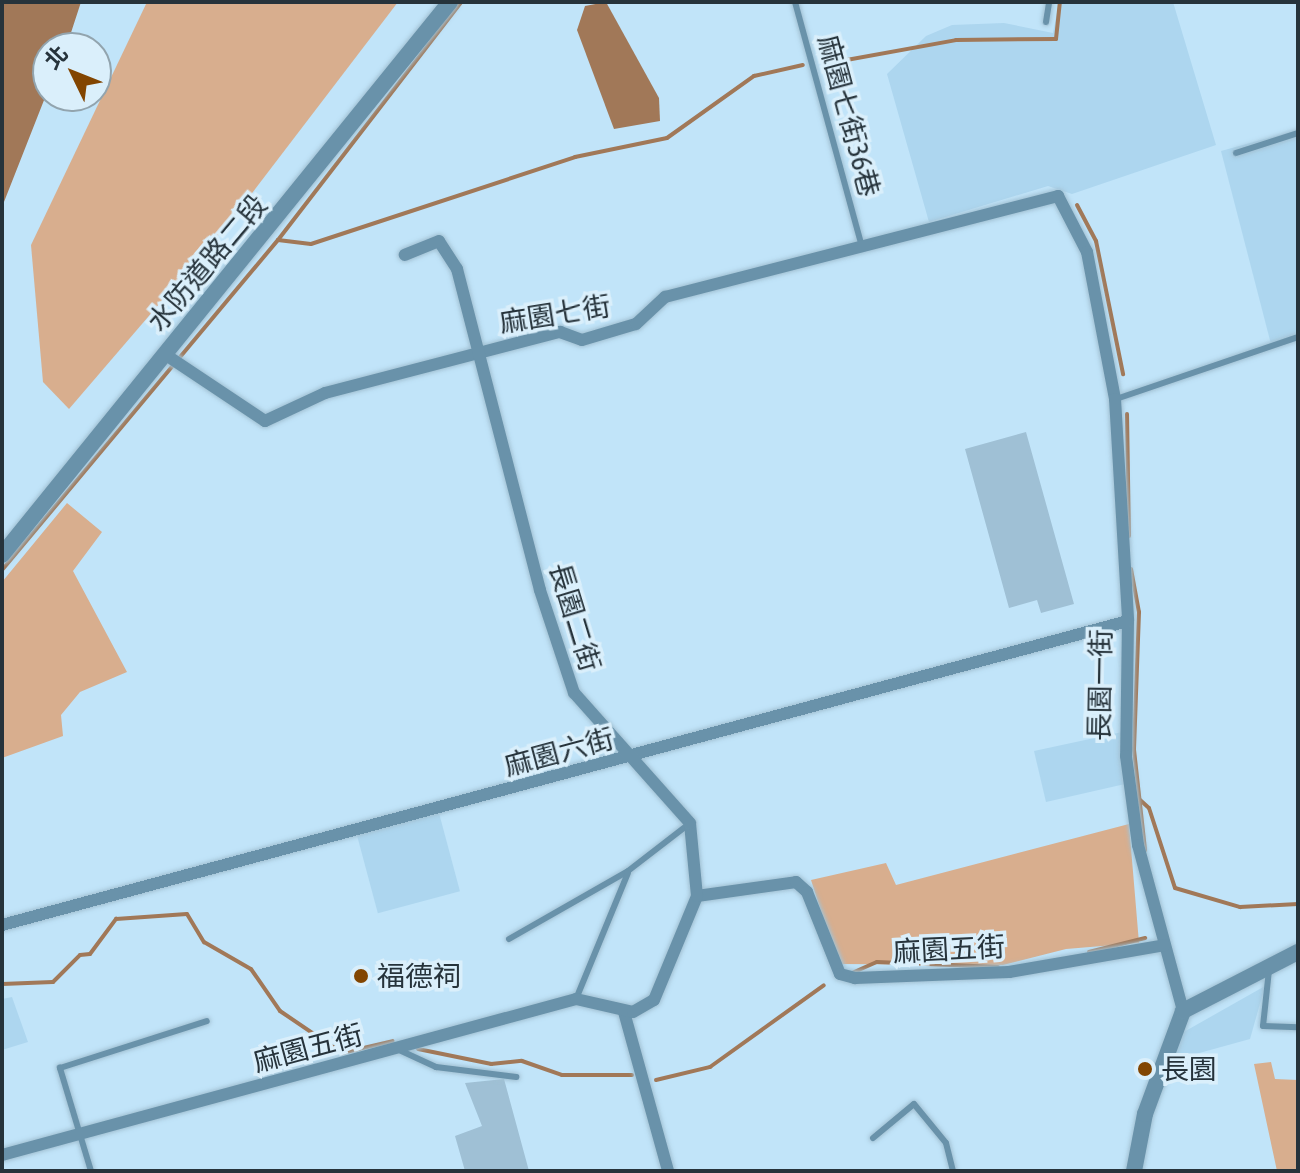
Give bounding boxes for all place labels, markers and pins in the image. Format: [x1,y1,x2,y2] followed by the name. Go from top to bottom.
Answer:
[377,959,461,993] place label: 福德祠
[352,967,370,985] marker: 福德祠
[1161,1052,1217,1086] place label: 長園
[1136,1060,1154,1078] marker: 長園

